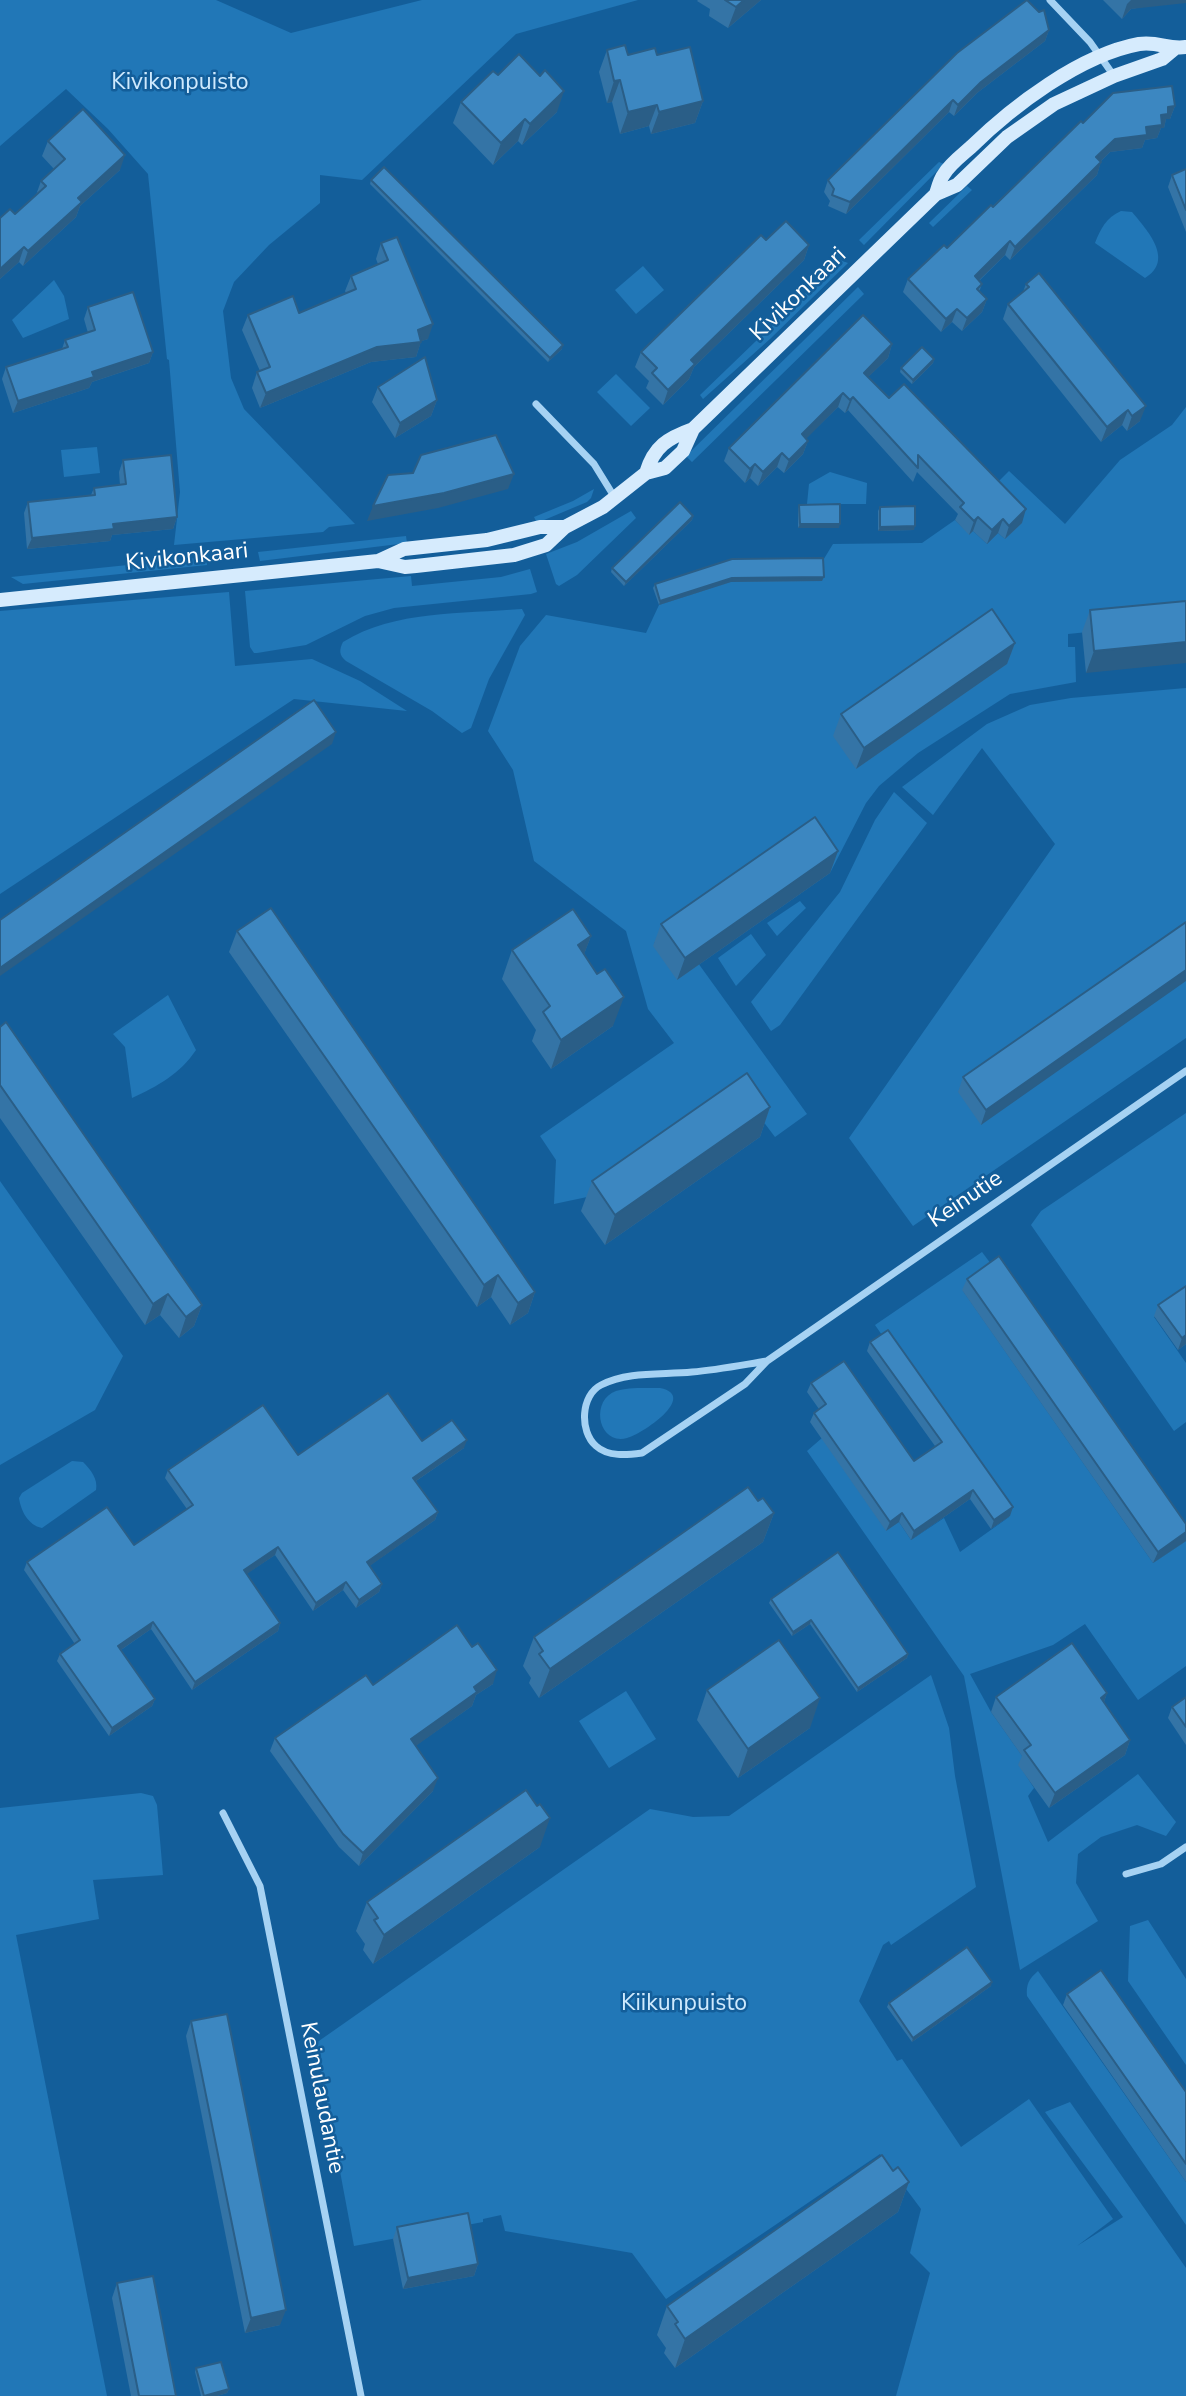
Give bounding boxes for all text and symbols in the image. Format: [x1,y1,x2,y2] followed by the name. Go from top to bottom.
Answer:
[111,69,249,97] park label: Kivikonpuisto
[745,242,853,348] street label: Kivikonkaari
[124,538,250,578] street label: Kivikonkaari
[924,1165,1008,1235] street label: Keinutie
[621,1990,747,2018] park label: Kiikunpuisto
[293,2020,349,2176] street label: Keinulaudantie

